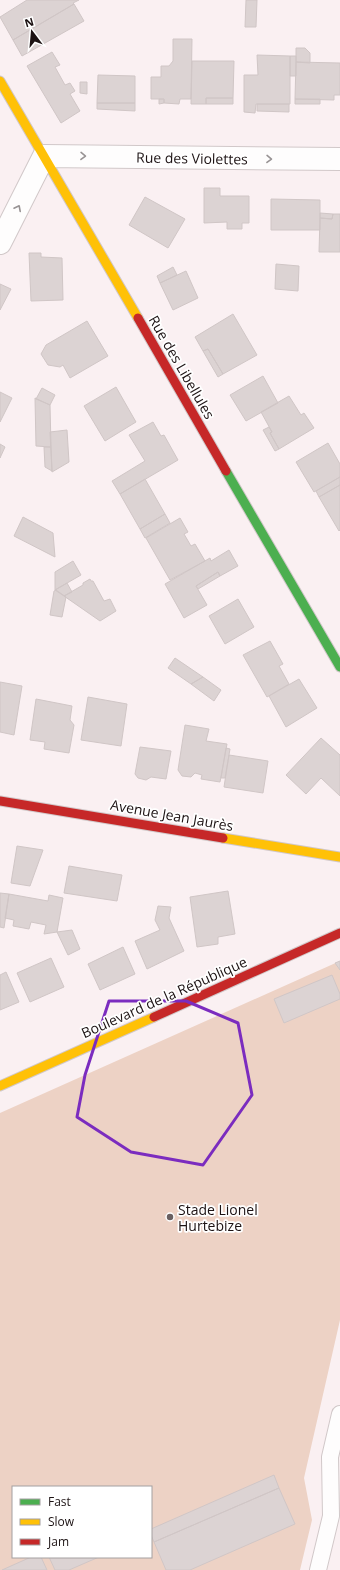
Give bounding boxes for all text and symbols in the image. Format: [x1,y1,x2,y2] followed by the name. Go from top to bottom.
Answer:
[12,12,52,52] north arrow
[23,13,35,30] text: N
[136,148,248,168] street label: Rue des Violettes
[80,152,86,161] one-way arrow
[266,154,272,163] one-way arrow
[13,205,20,213] one-way arrow
[145,312,220,422] street label: Rue des Libellules
[109,795,235,835] street label: Avenue Jean Jaurès
[78,952,250,1042] street label: Boulevard de la République
[178,1200,258,1235] place label: Stade Lionel Hurtebize
[165,1212,175,1222] marker: Stade Lionel Hurtebize
[12,1486,152,1558] legend
[48,1493,71,1510] text: Fast
[48,1513,75,1530] text: Slow
[47,1533,69,1550] text: Jam

